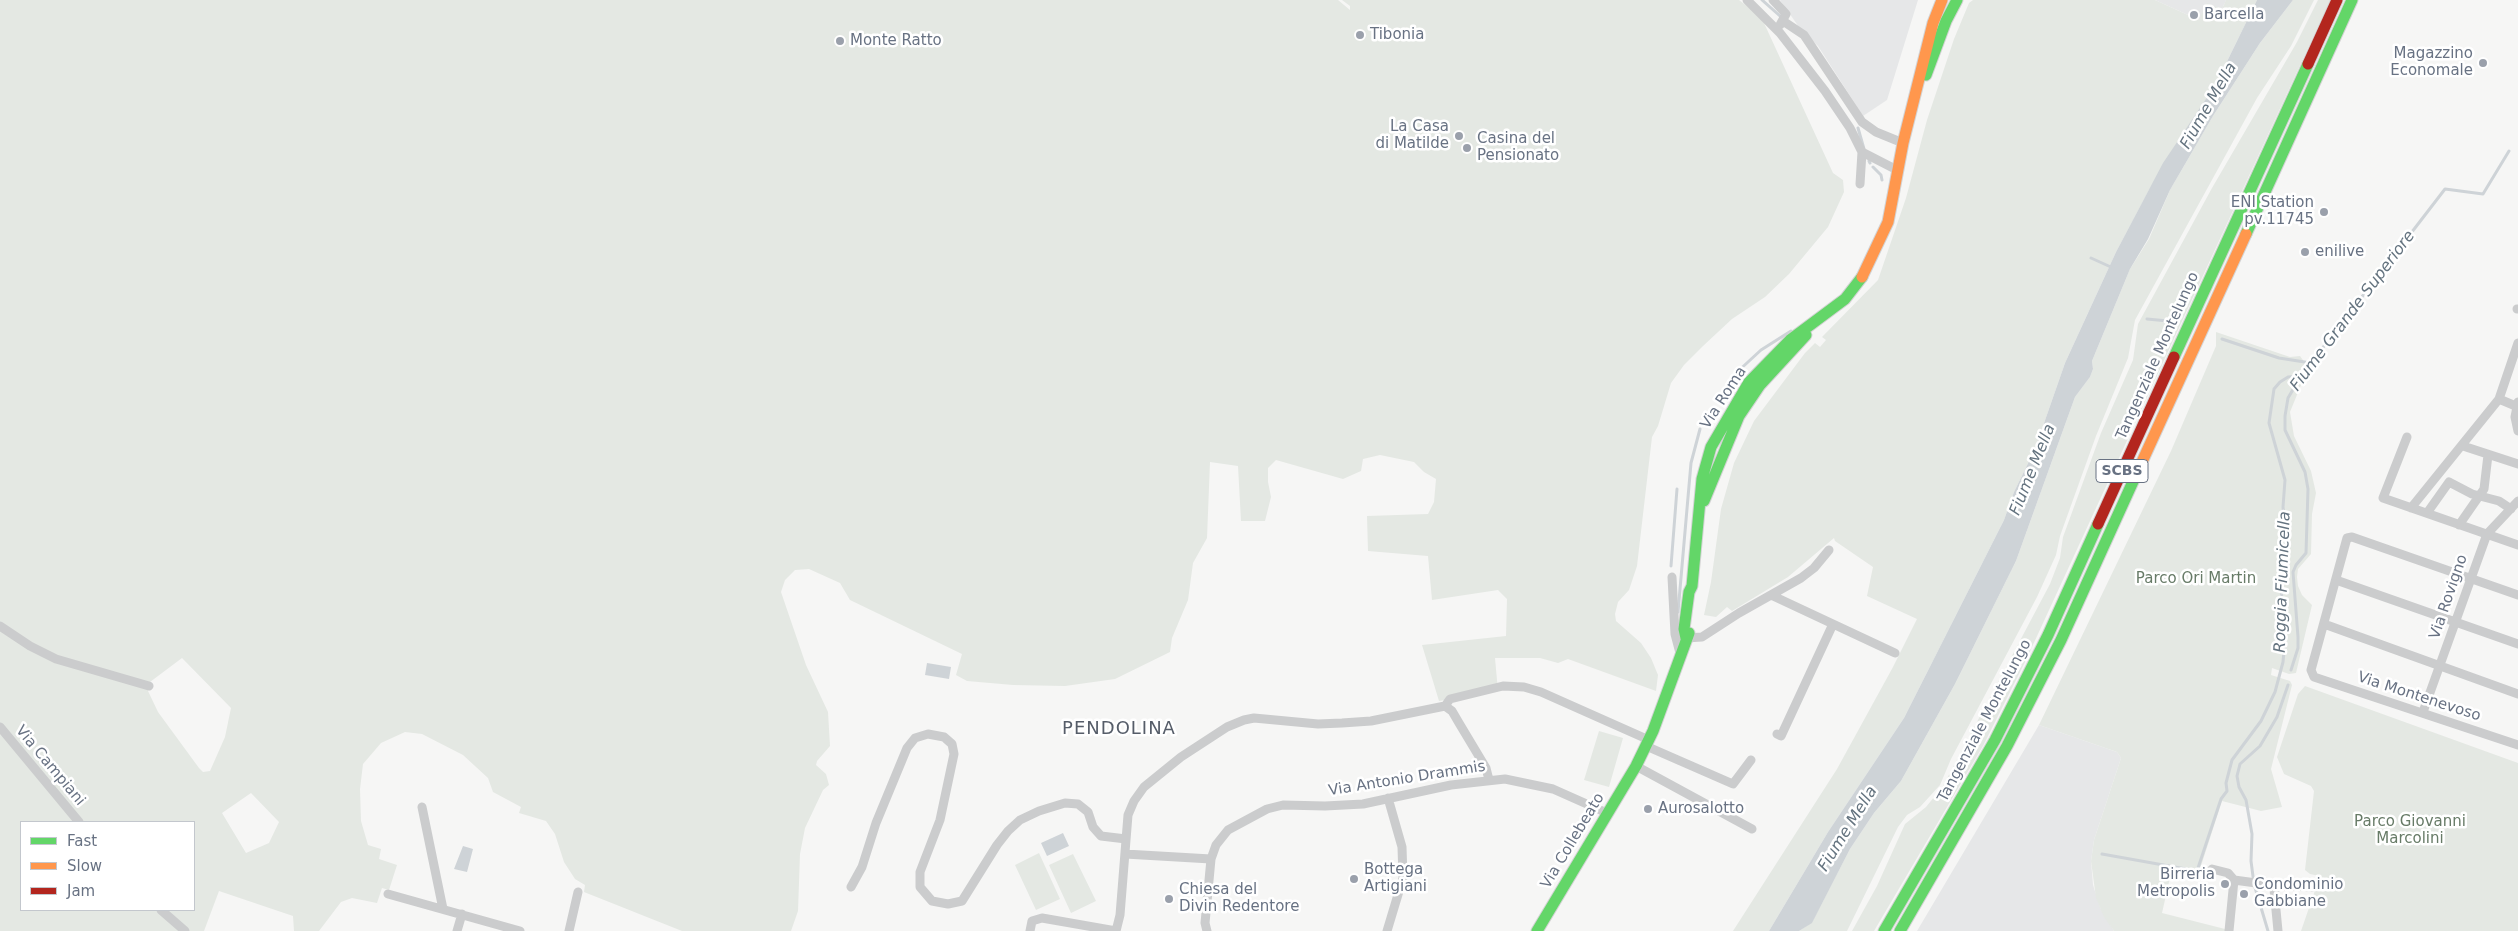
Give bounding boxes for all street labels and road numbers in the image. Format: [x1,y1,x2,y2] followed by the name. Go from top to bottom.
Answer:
[2113,269,2203,443] street label: Tangenziale Montelungo
[1697,363,1751,433] street label: Via Roma
[2096,460,2148,482] road number: SCBS
[2426,552,2472,642] street label: Via Rovigno
[1934,637,2036,805] street label: Tangenziale Montelungo
[2355,669,2483,725] street label: Via Montenevoso
[11,722,89,810] street label: Via Campiani
[1327,758,1487,800] street label: Via Antonio Drammis
[1537,790,1609,892] street label: Via Collebeato

